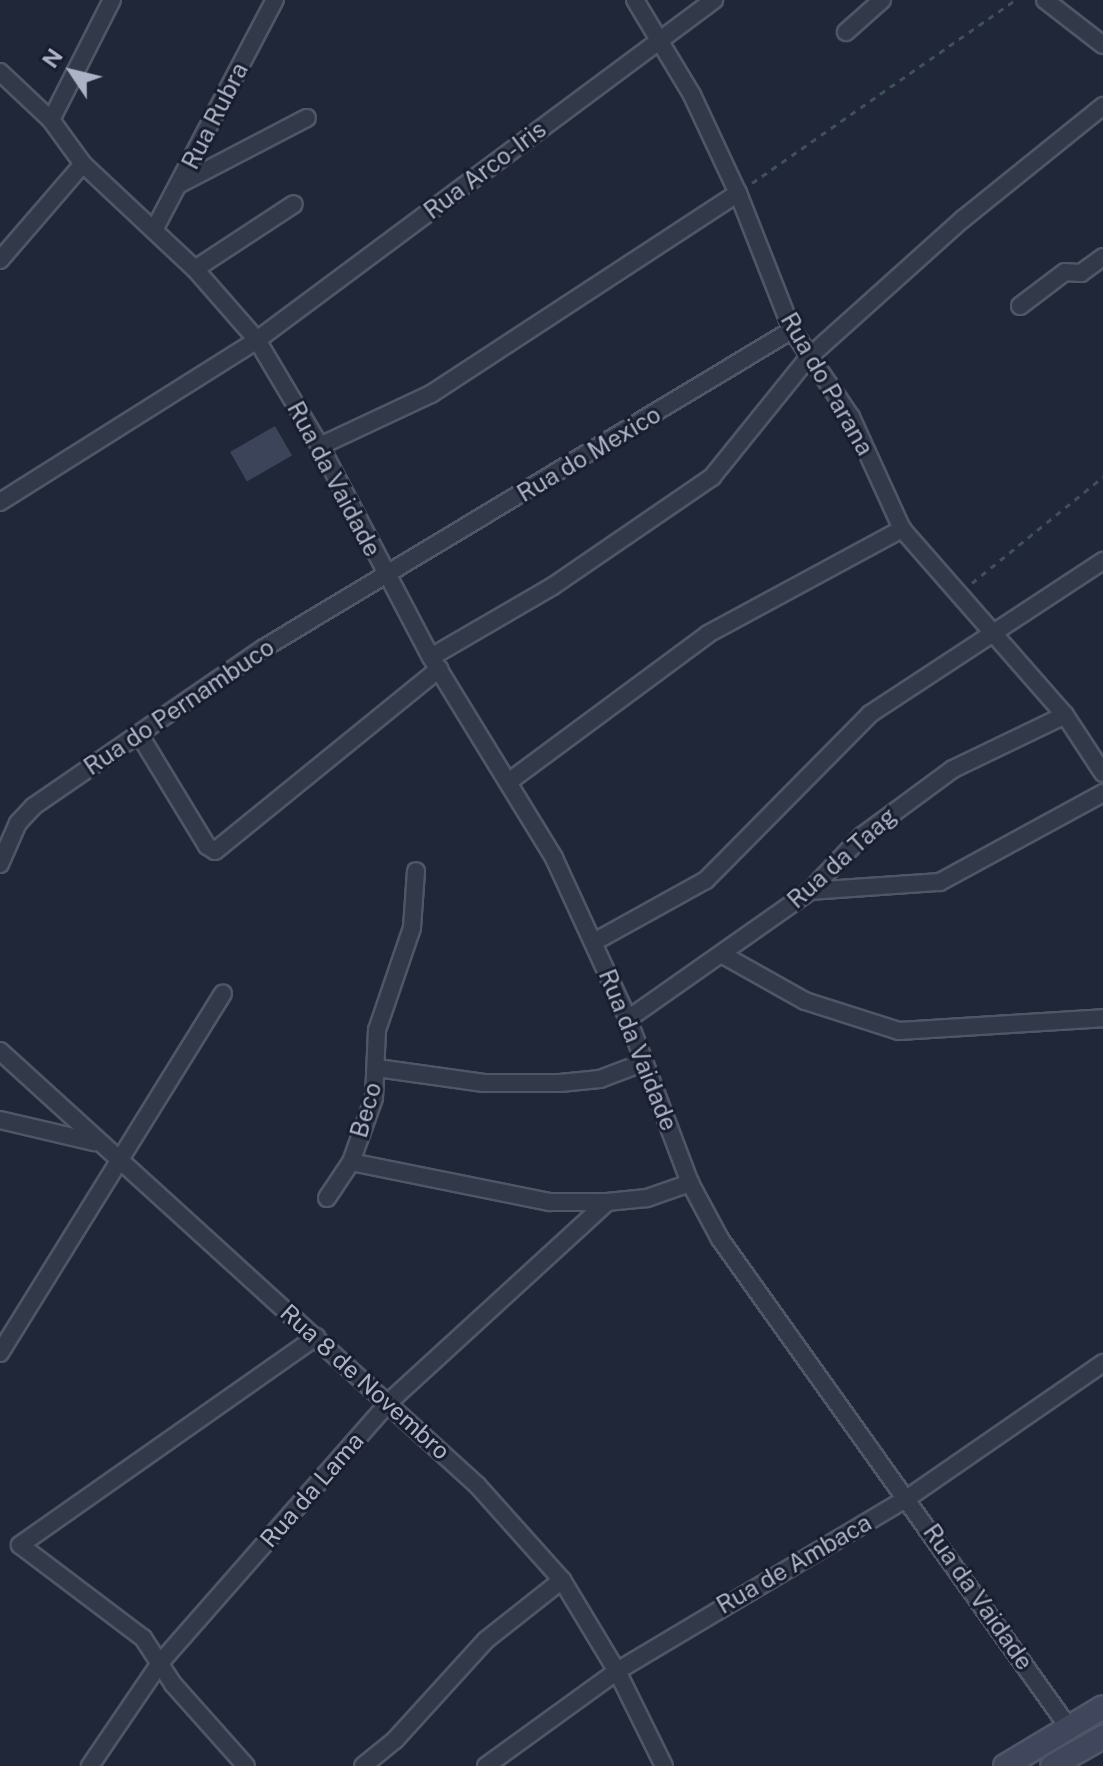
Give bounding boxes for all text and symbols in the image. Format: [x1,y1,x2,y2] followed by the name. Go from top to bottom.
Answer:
[32,32,112,112] north arrow
[37,44,68,73] text: N
[176,58,254,174] street label: Rua Rubra
[418,115,552,225] street label: Rua Arco-Iris
[774,307,880,461] street label: Rua do Parana
[281,396,387,562] street label: Rua da Vaidade
[512,400,666,508] street label: Rua do Mexico
[78,633,280,781] street label: Rua do Pernambuco
[782,802,902,914] street label: Rua da Taag
[592,965,684,1135] street label: Rua da Vaidade
[344,1079,388,1141] street label: Beco
[274,1298,456,1466] street label: Rua 8 de Novembro
[254,1427,370,1553] street label: Rua da Lama
[711,1508,877,1620] street label: Rua de Ambaca
[917,1518,1039,1676] street label: Rua da Vaidade

